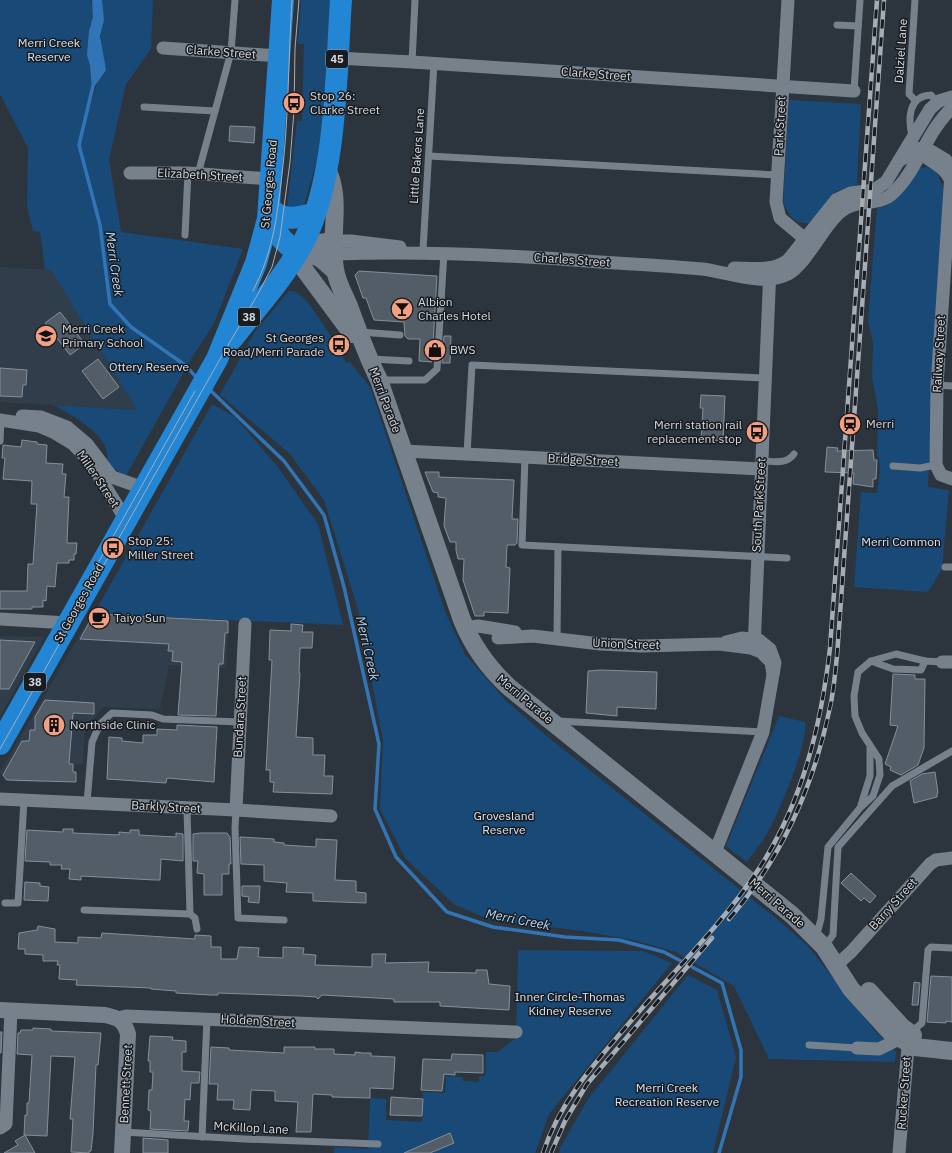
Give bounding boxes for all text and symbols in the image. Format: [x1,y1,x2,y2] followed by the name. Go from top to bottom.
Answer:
[891,18,910,84] street label: Dalziel Lane
[18,35,81,64] park label: Merri Creek Reserve
[186,42,256,61] street label: Clarke Street
[326,50,348,68] road number: 45
[561,64,631,83] street label: Clarke Street
[310,88,380,117] place label: Stop 26: Clarke Street
[281,90,307,116] bus stop icon: Stop 26: Clarke Street
[770,96,789,156] street label: Park Street
[406,107,427,204] street label: Little Bakers Lane
[257,139,280,229] street label: St Georges Road
[157,165,243,184] street label: Elizabeth Street
[102,231,128,298] water label: Merri Creek
[533,249,611,270] street label: Charles Street
[418,294,491,323] place label: Albion Charles Hotel
[389,296,415,322] bar icon: Albion Charles Hotel
[238,308,260,326] road number: 38
[929,315,948,393] street label: Railway Street
[62,321,143,350] place label: Merri Creek Primary School
[33,323,59,349] school or university icon: Merri Creek Primary School
[223,330,324,359] place label: St Georges Road/Merri Parade
[326,332,352,358] bus stop icon: St Georges Road/Merri Parade
[422,337,448,363] shop icon: BWS
[450,342,475,357] place label: BWS
[109,359,189,374] park label: Ottery Reserve
[366,365,405,435] street label: Merri Parade
[837,411,863,437] station icon: Merri
[866,416,894,431] place label: Merri
[647,417,742,446] place label: Merri station rail replacement stop
[744,419,770,445] bus stop icon: Merri station rail replacement stop
[74,447,123,510] street label: Miller Street
[547,450,619,469] street label: Bridge Street
[749,457,768,553] street label: South Park Street
[128,533,194,562] place label: Stop 25: Miller Street
[861,534,941,549] park label: Merri Common
[100,535,126,561] bus stop icon: Stop 25: Miller Street
[50,560,107,645] street label: St Georges Road
[86,605,112,631] cafe icon: Taiyo Sun
[114,610,166,625] place label: Taiyo Sun
[352,614,383,682] water label: Merri Creek
[592,635,660,652] street label: Union Street
[494,671,557,727] street label: Merri Parade
[24,673,46,691] road number: 38
[230,676,249,758] street label: Bundara Street
[41,712,67,738] building icon: Northside Clinic
[70,717,155,732] place label: Northside Clinic
[131,797,201,816] street label: Barkly Street
[474,808,535,837] park label: Grovesland Reserve
[746,874,809,931] street label: Merri Parade
[865,875,920,933] street label: Barry Street
[484,905,552,934] water label: Merri Creek
[515,989,625,1018] park label: Inner Circle-Thomas Kidney Reserve
[220,1011,296,1030] street label: Holden Street
[116,1044,135,1124] street label: Bennett Street
[893,1056,914,1130] street label: Rucker Street
[615,1080,720,1109] park label: Merri Creek Recreation Reserve
[213,1118,289,1137] street label: McKillop Lane

